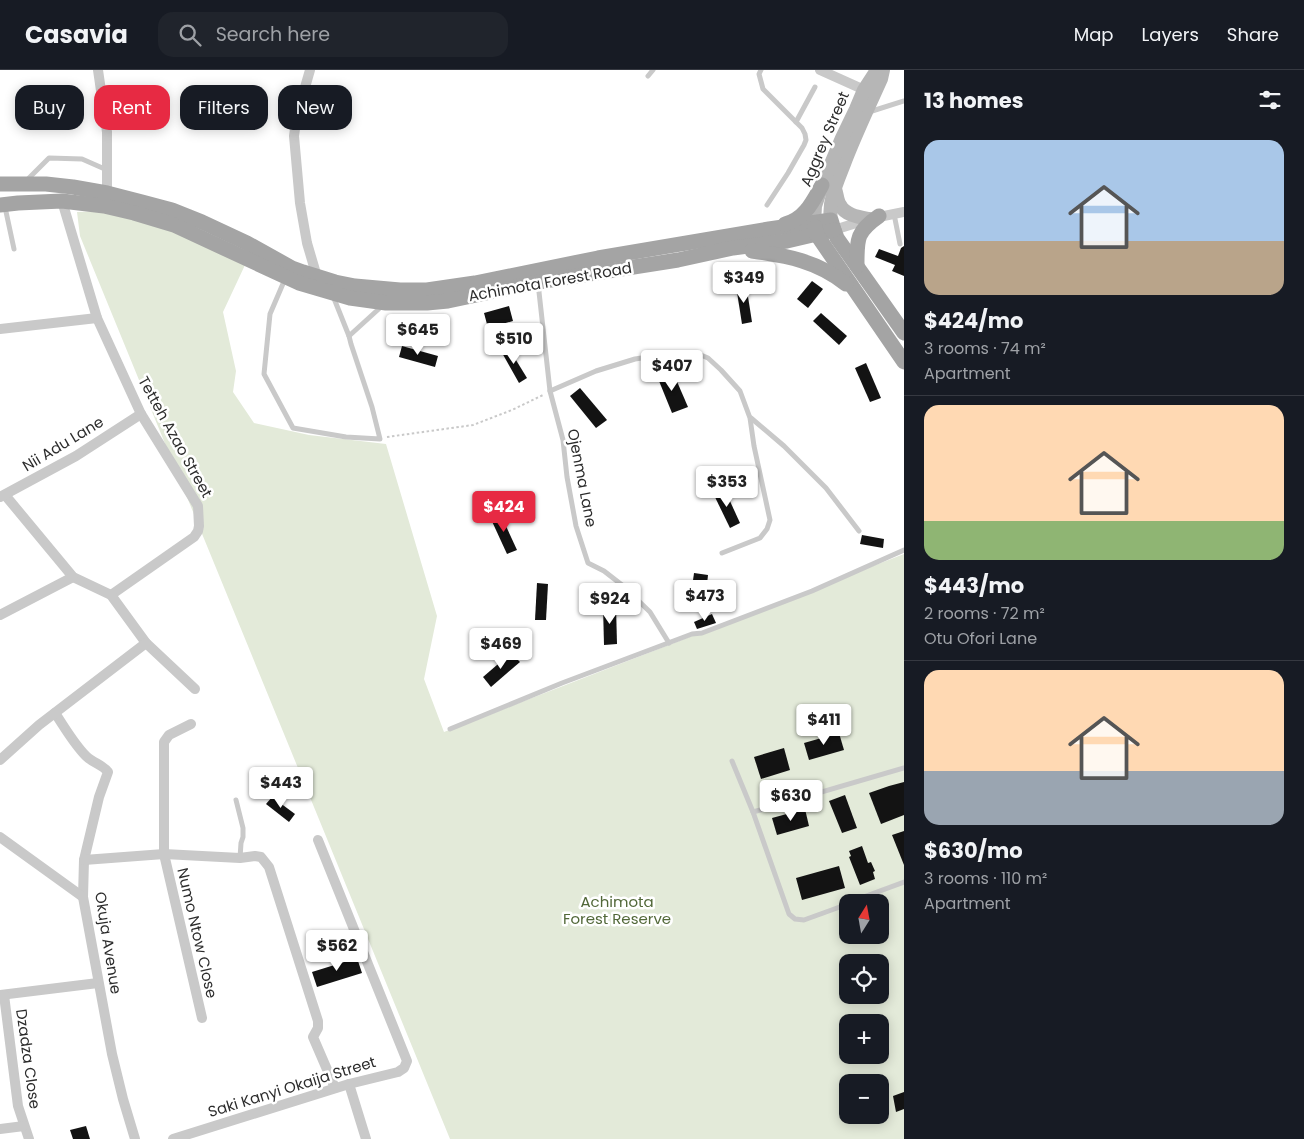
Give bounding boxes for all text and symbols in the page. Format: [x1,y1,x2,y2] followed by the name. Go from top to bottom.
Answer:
[158,12,508,57] search box
[25,18,128,51] text: Casavia
[176,21,204,49] icon: search
[216,21,330,48] text: Search here
[1074,22,1114,47] text: Map
[1142,22,1199,47] text: Layers
[1227,22,1279,47] text: Share
[15,85,84,130] chip: Buy
[94,85,170,130] chip: Rent
[180,85,268,130] chip: Filters
[278,85,352,130] chip: New
[924,86,1023,115] text: 13 homes
[1256,86,1284,114] icon: filters
[795,88,854,190] street label: Aggrey Street
[1059,172,1149,262] icon: home
[467,257,633,306] street label: Achimota Forest Road
[714,262,774,304] pin: $349
[724,266,764,289] text: $349
[924,306,1023,335] text: $424/mo
[388,314,448,356] pin: $645
[397,318,439,341] text: $645
[484,322,544,365] pin: $510
[495,327,533,350] text: $510
[924,337,1046,360] text: 3 rooms · 74 m²
[642,350,702,392] pin: $407
[652,354,692,377] text: $407
[924,362,1011,385] text: Apartment
[133,372,218,501] street label: Tetteh Azao Street
[18,411,107,476] street label: Nii Adu Lane
[563,427,602,529] street label: Ojenma Lane
[1059,438,1149,528] icon: home
[697,466,757,508] pin: $353
[707,470,747,493] text: $353
[474,490,534,533] pin: $424
[483,495,525,518] text: $424
[924,571,1024,600] text: $443/mo
[675,580,735,622] pin: $473
[580,582,640,625] pin: $924
[685,584,725,607] text: $473
[590,587,630,610] text: $924
[924,602,1045,625] text: 2 rooms · 72 m²
[924,627,1037,650] text: Otu Ofori Lane
[471,628,531,670] pin: $469
[480,632,522,655] text: $469
[1059,703,1149,793] icon: home
[794,704,854,746] pin: $411
[807,708,841,731] text: $411
[251,766,311,809] pin: $443
[260,771,302,794] text: $443
[761,780,821,822] pin: $630
[771,784,811,807] text: $630
[924,836,1023,865] text: $630/mo
[172,866,223,1000] street label: Numo Ntow Close
[924,867,1047,890] text: 3 rooms · 110 m²
[90,890,127,996] street label: Okuja Avenue
[563,891,671,929] park label: Achimota Forest Reserve
[924,892,1011,915] text: Apartment
[839,894,889,944] north arrow
[839,894,889,1124] map controls
[307,930,367,972] pin: $562
[317,934,357,957] text: $562
[839,954,889,1004] button: locate
[11,1008,46,1110] street label: Dzadza Close
[839,1014,889,1064] button: +
[205,1051,378,1122] street label: Saki Kanyi Okaija Street
[839,1074,889,1124] button: −

